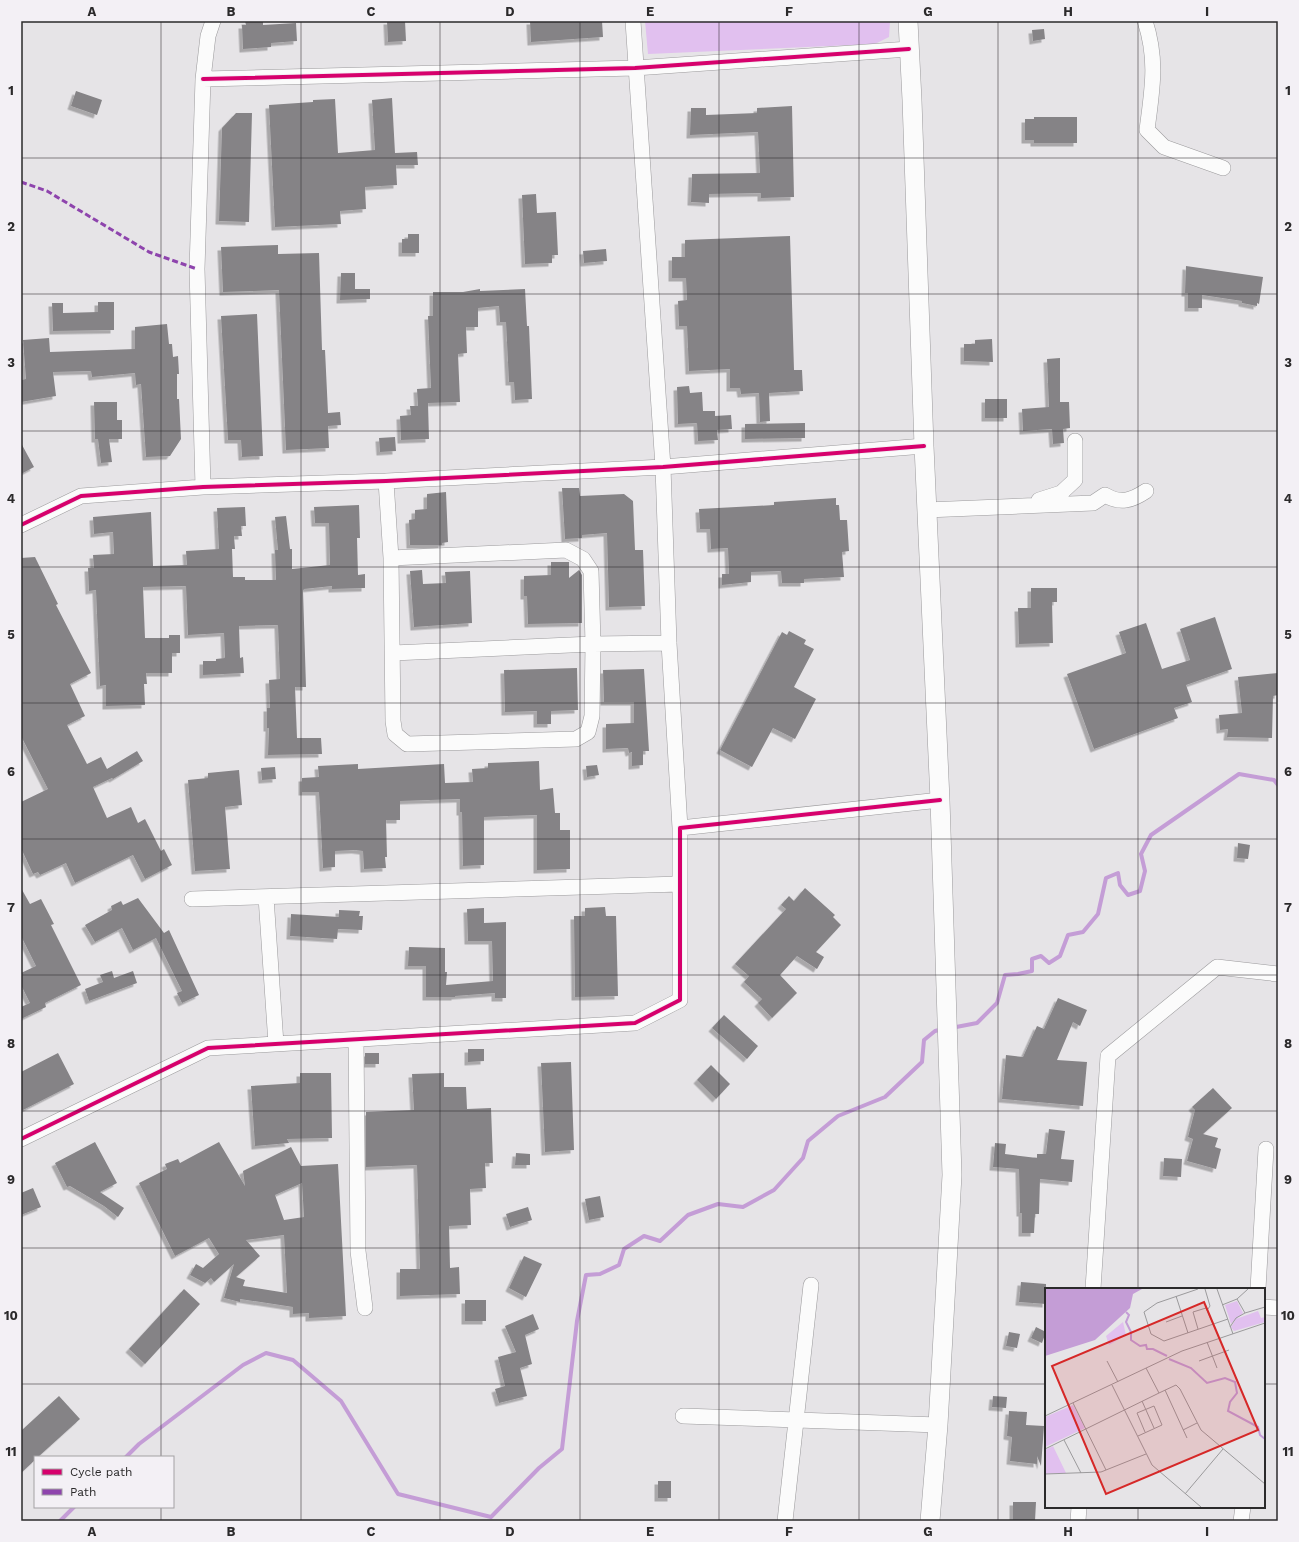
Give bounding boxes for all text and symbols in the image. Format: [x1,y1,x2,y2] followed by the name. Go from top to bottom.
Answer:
[88,4,97,19] text: A
[227,4,236,19] text: B
[367,4,376,19] text: C
[505,4,515,19] text: D
[646,4,654,19] text: E
[785,4,793,19] text: F
[923,4,933,19] text: G
[1063,4,1073,19] text: H
[1205,4,1209,19] text: I
[8,83,14,98] text: 1
[1285,83,1291,98] text: 1
[7,219,15,234] text: 2
[1284,219,1292,234] text: 2
[7,355,15,370] text: 3
[1284,355,1292,370] text: 3
[7,491,16,506] text: 4
[1284,491,1293,506] text: 4
[7,627,15,642] text: 5
[1284,627,1292,642] text: 5
[7,764,15,779] text: 6
[1284,764,1292,779] text: 6
[7,900,15,915] text: 7
[1284,900,1292,915] text: 7
[7,1036,15,1051] text: 8
[1284,1036,1292,1051] text: 8
[7,1172,15,1187] text: 9
[1284,1172,1292,1187] text: 9
[1045,1288,1265,1508] inset map
[4,1308,18,1323] text: 10
[1281,1308,1295,1323] text: 10
[5,1444,17,1459] text: 11
[1282,1444,1294,1459] text: 11
[34,1456,174,1508] legend
[70,1465,132,1479] text: Cycle path
[70,1485,96,1499] text: Path
[88,1524,97,1539] text: A
[227,1524,236,1539] text: B
[367,1524,376,1539] text: C
[505,1524,515,1539] text: D
[646,1524,654,1539] text: E
[785,1524,793,1539] text: F
[923,1524,933,1539] text: G
[1063,1524,1073,1539] text: H
[1205,1524,1209,1539] text: I

